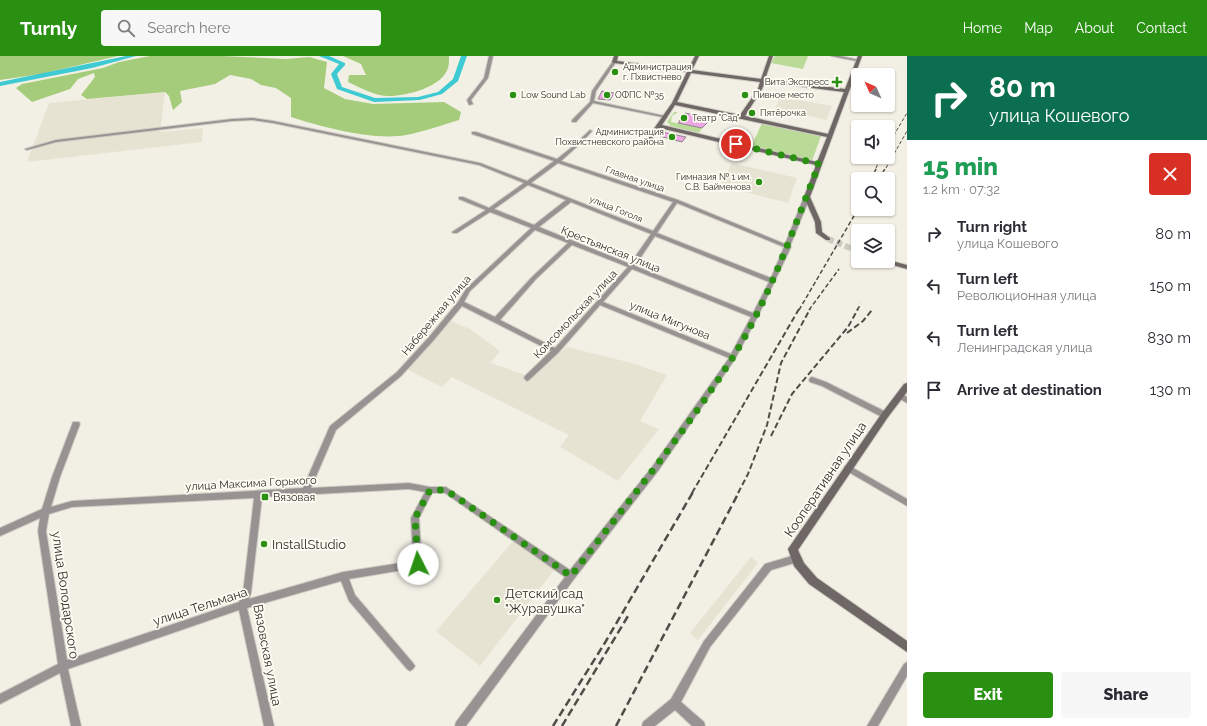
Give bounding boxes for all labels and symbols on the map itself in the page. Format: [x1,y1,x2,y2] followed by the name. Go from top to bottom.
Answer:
[623,62,691,82] place label: Администрация г. Пхвистнево
[610,67,620,77] marker: Администрация г. Пхвистнево
[851,68,895,112] north arrow
[765,77,829,87] place label: Вита Экспресс
[832,77,842,87] marker: Вита Экспресс
[508,90,518,100] marker: Low Sound Lab
[521,90,586,100] place label: Low Sound Lab
[602,90,612,100] marker: ОФПС №35
[615,90,664,100] place label: ОФПС №35
[740,90,750,100] marker: Пивное место
[753,90,814,100] place label: Пивное место
[747,108,757,118] marker: Пятёрочка
[760,108,806,118] place label: Пятёрочка
[679,113,689,123] marker: Театр "Сад"
[692,113,740,123] place label: Театр "Сад"
[556,127,664,147] place label: Администрация Похвистневского района
[719,127,753,161] pin
[667,132,677,142] marker: Администрация Похвистневского района
[604,164,666,194] street label: Главная улица
[676,172,751,192] place label: Гимназия № 1 им. С.В. Байменова
[754,177,764,187] marker: Гимназия № 1 им. С.В. Байменова
[588,194,644,224] street label: улица Гоголя
[559,224,662,275] street label: Крестьянская улица
[531,267,620,361] street label: Комсомольская улица
[399,273,474,358] street label: Набережная улица
[628,298,712,342] street label: улица Мигунова
[781,419,869,540] street label: Кооперативная улица
[185,474,317,493] street label: улица Максима Горького
[273,491,315,504] place label: Вязовая
[260,492,270,502] marker: Вязовая
[49,530,82,660] street label: улица Володарского
[272,537,346,552] place label: InstallStudio
[259,539,269,549] marker: InstallStudio
[397,543,439,585] position arrow
[151,584,249,629] street label: улица Тельмана
[505,586,585,616] place label: Детский сад "Журавушка"
[492,595,502,605] marker: Детский сад "Журавушка"
[250,603,285,707] street label: Вязовская улица

